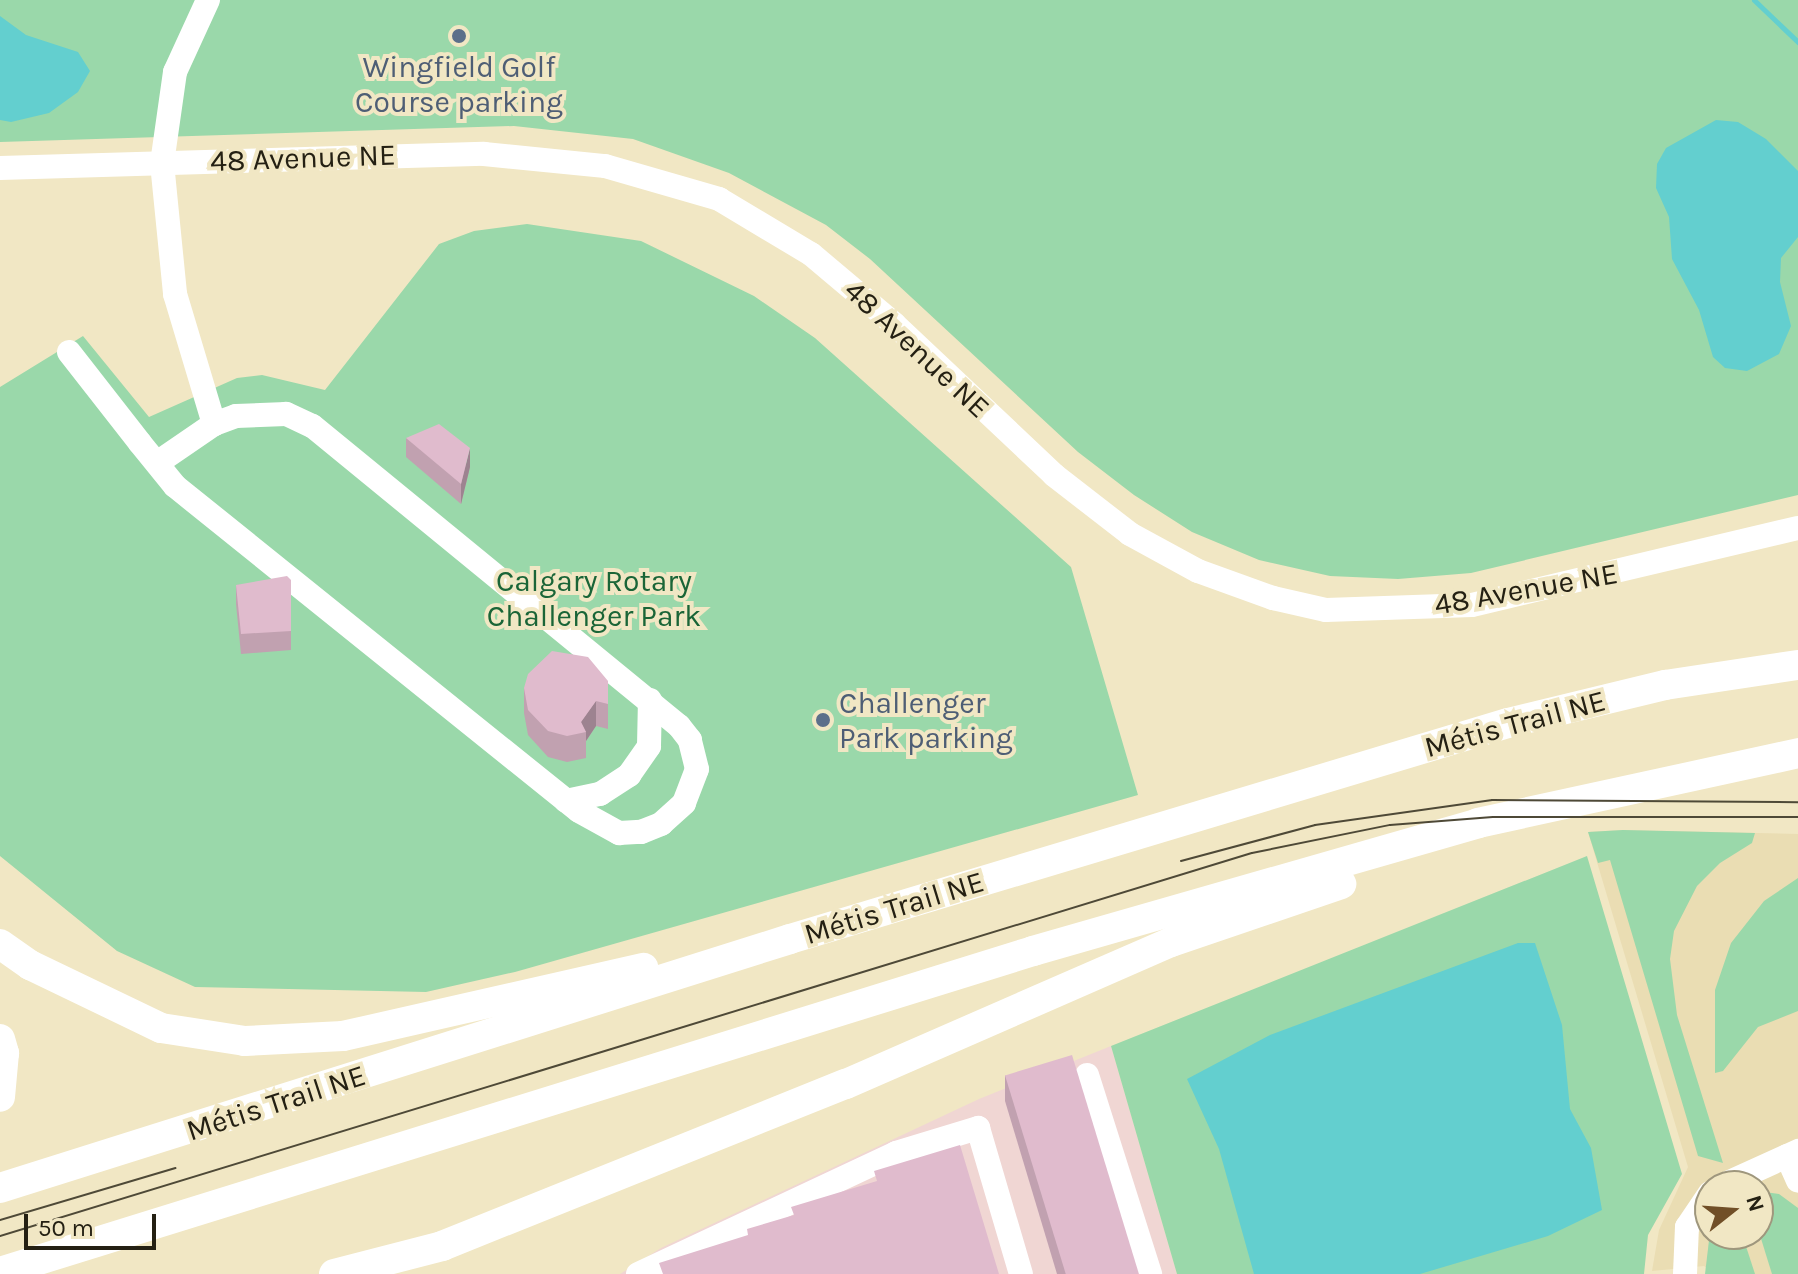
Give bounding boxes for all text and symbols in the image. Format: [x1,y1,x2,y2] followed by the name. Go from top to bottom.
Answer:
[450,27,468,45] marker: Wingfield Golf Course parking
[355,49,563,120] place label: Wingfield Golf Course parking
[210,137,396,179] street label: 48 Avenue NE
[837,273,997,425] street label: 48 Avenue NE
[1432,555,1620,623] street label: 48 Avenue NE
[487,563,701,634] park label: Calgary Rotary Challenger Park
[1421,683,1609,765] street label: Métis Trail NE
[839,685,1013,756] place label: Challenger Park parking
[814,711,832,729] marker: Challenger Park parking
[800,864,988,952] street label: Métis Trail NE
[182,1057,370,1149] street label: Métis Trail NE
[1694,1170,1774,1250] north arrow
[1740,1192,1770,1215] text: N
[28,1198,160,1248] scale bar
[38,1214,94,1242] text: 50 m

